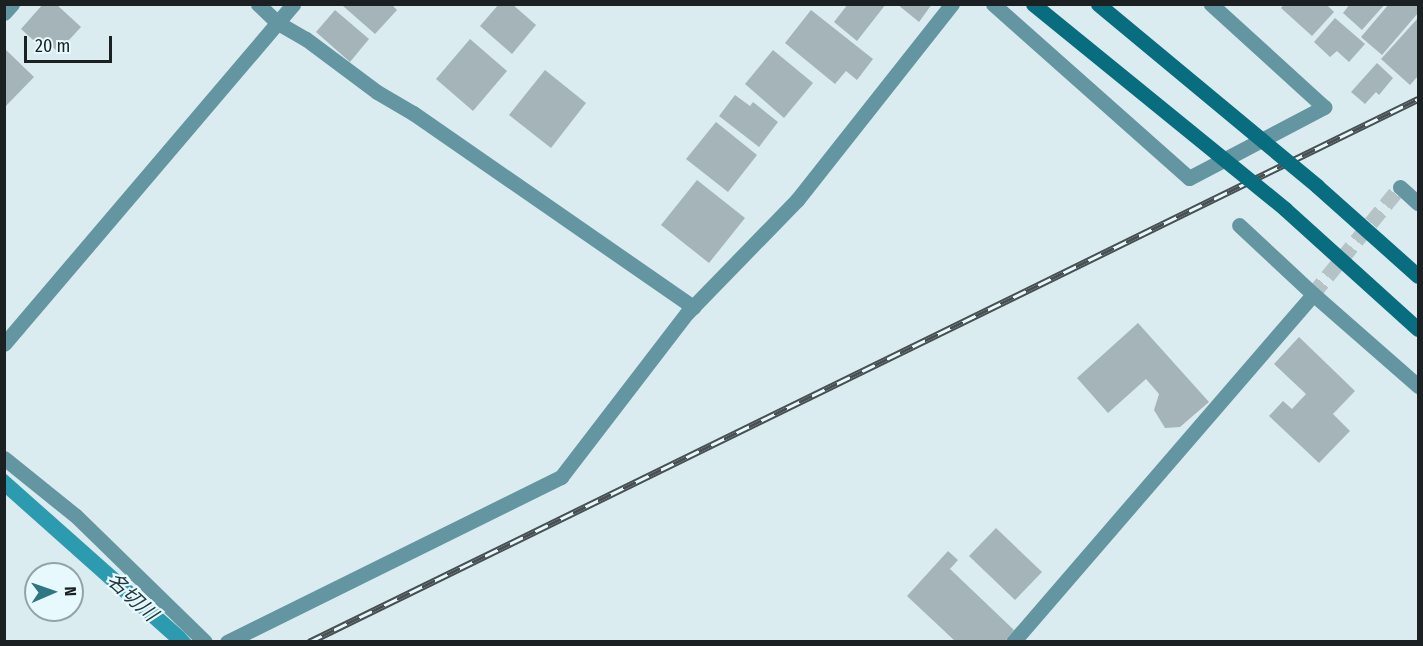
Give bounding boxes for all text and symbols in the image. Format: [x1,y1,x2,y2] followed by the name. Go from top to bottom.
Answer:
[27,24,116,62] scale bar
[35,35,70,57] text: 20 m
[24,562,84,622] north arrow
[102,568,162,626] water label: 名切川
[61,586,80,597] text: N

